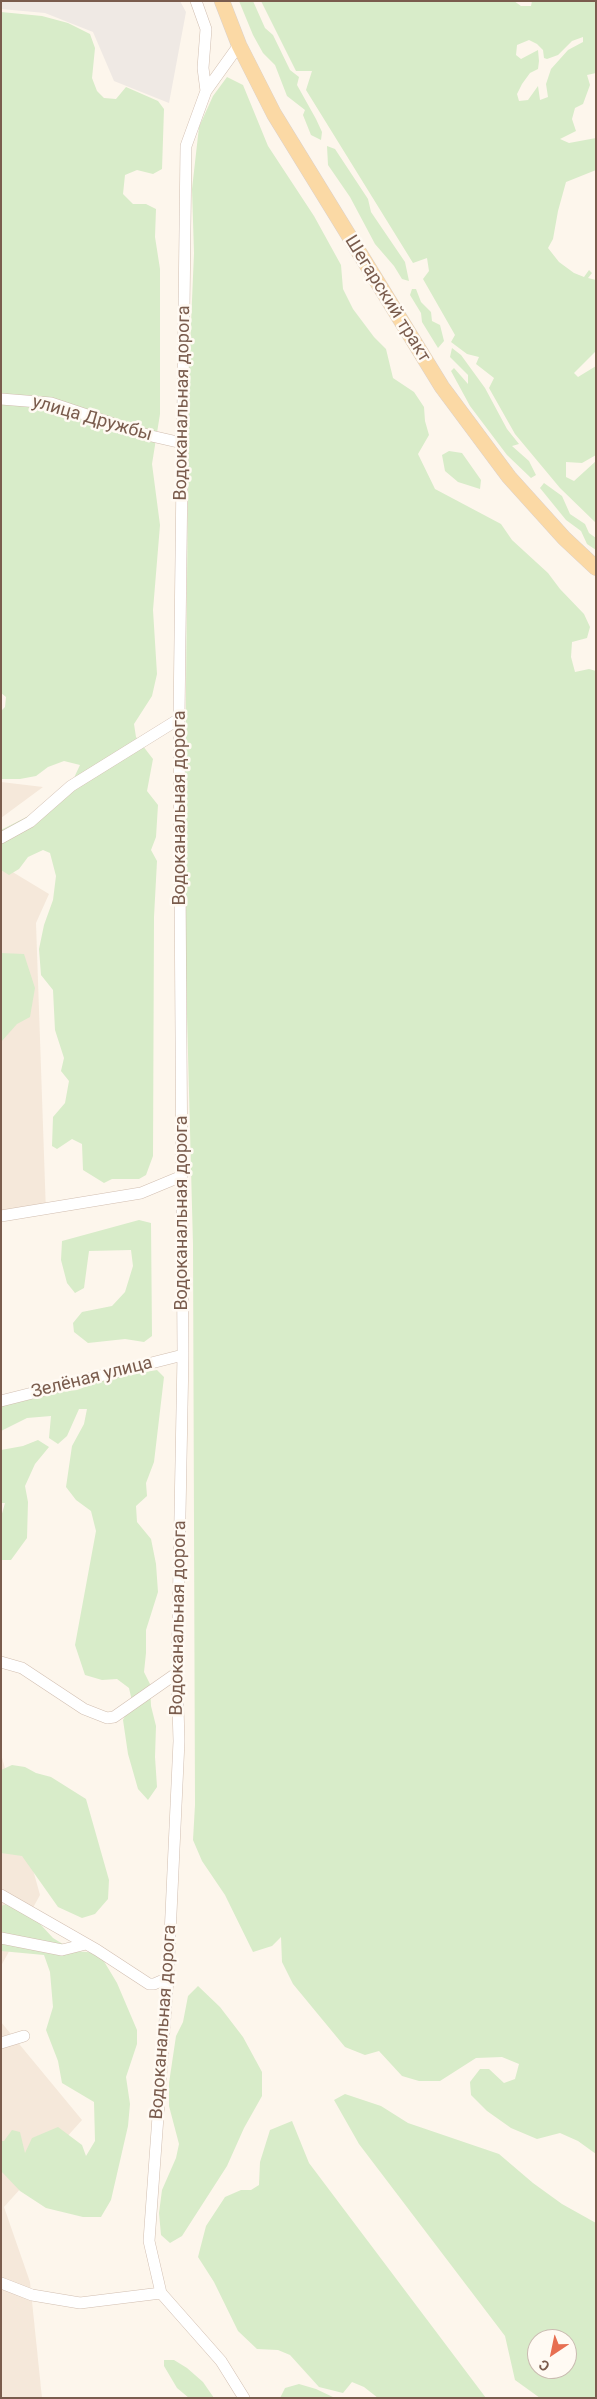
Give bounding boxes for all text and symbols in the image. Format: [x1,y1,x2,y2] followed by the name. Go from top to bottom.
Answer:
[339,232,435,366] street label: Шегарский тракт
[170,305,196,501] street label: Водоканальная дорога
[30,392,154,446] street label: улица Дружбы
[169,710,191,906] street label: Водоканальная дорога
[171,1115,193,1311] street label: Водоканальная дорога
[29,1353,155,1403] street label: Зелёная улица
[166,1520,192,1716] street label: Водоканальная дорога
[146,1924,182,2120] street label: Водоканальная дорога
[527,2329,577,2379] north arrow
[536,2356,552,2375] text: С

